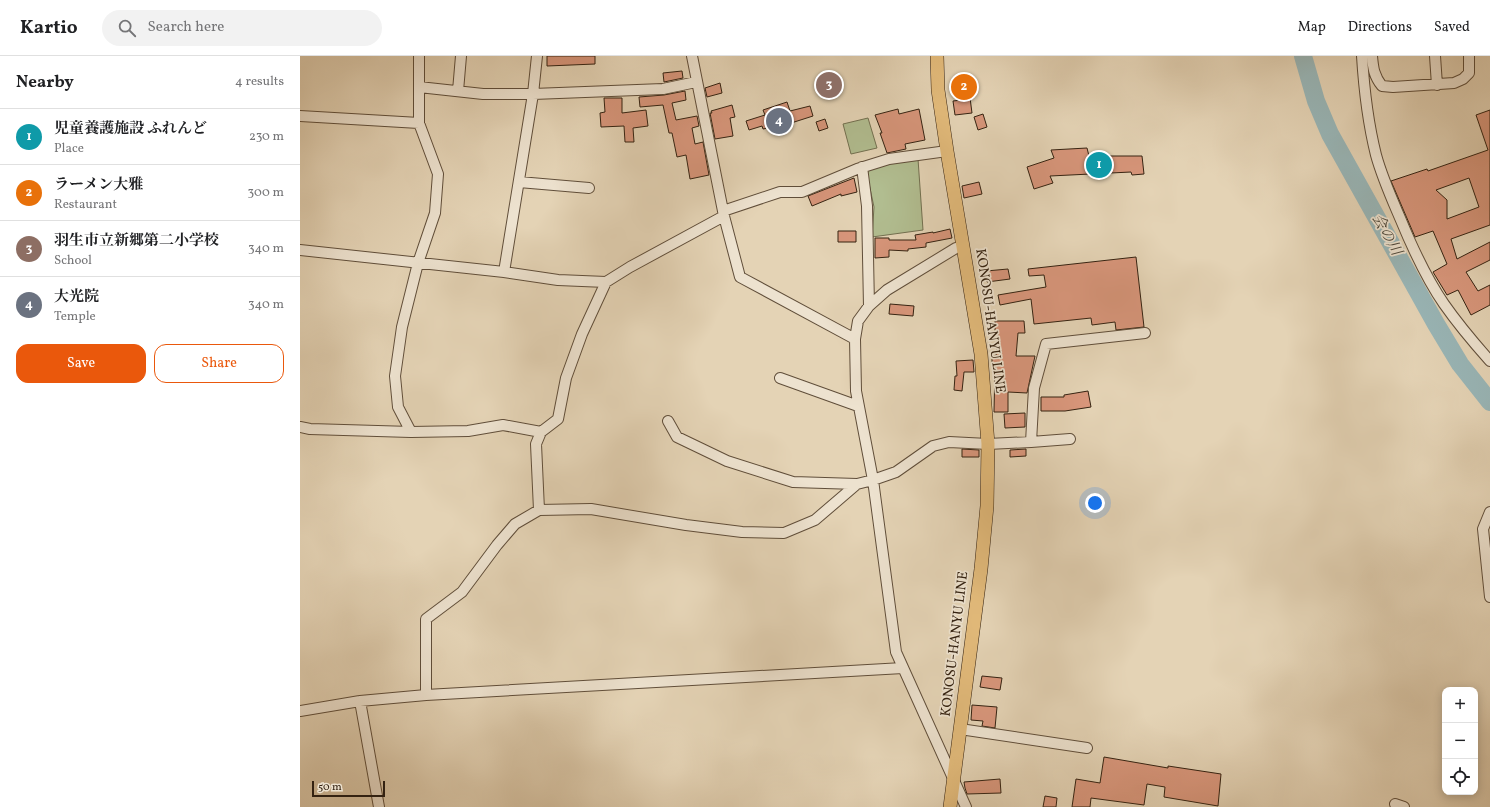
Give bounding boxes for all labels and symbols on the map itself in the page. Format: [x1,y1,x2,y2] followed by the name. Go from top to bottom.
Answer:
[816,70,842,100] pin: 3
[951,72,977,102] pin: 2
[766,106,792,136] pin: 4
[1086,150,1112,180] pin: 1
[1366,210,1407,262] water label: 会の川
[970,247,1010,395] street label: KONOSU-HANYU LINE
[1085,493,1105,513] your location
[937,570,973,718] street label: KONOSU-HANYU LINE
[312,779,385,798] scale bar

